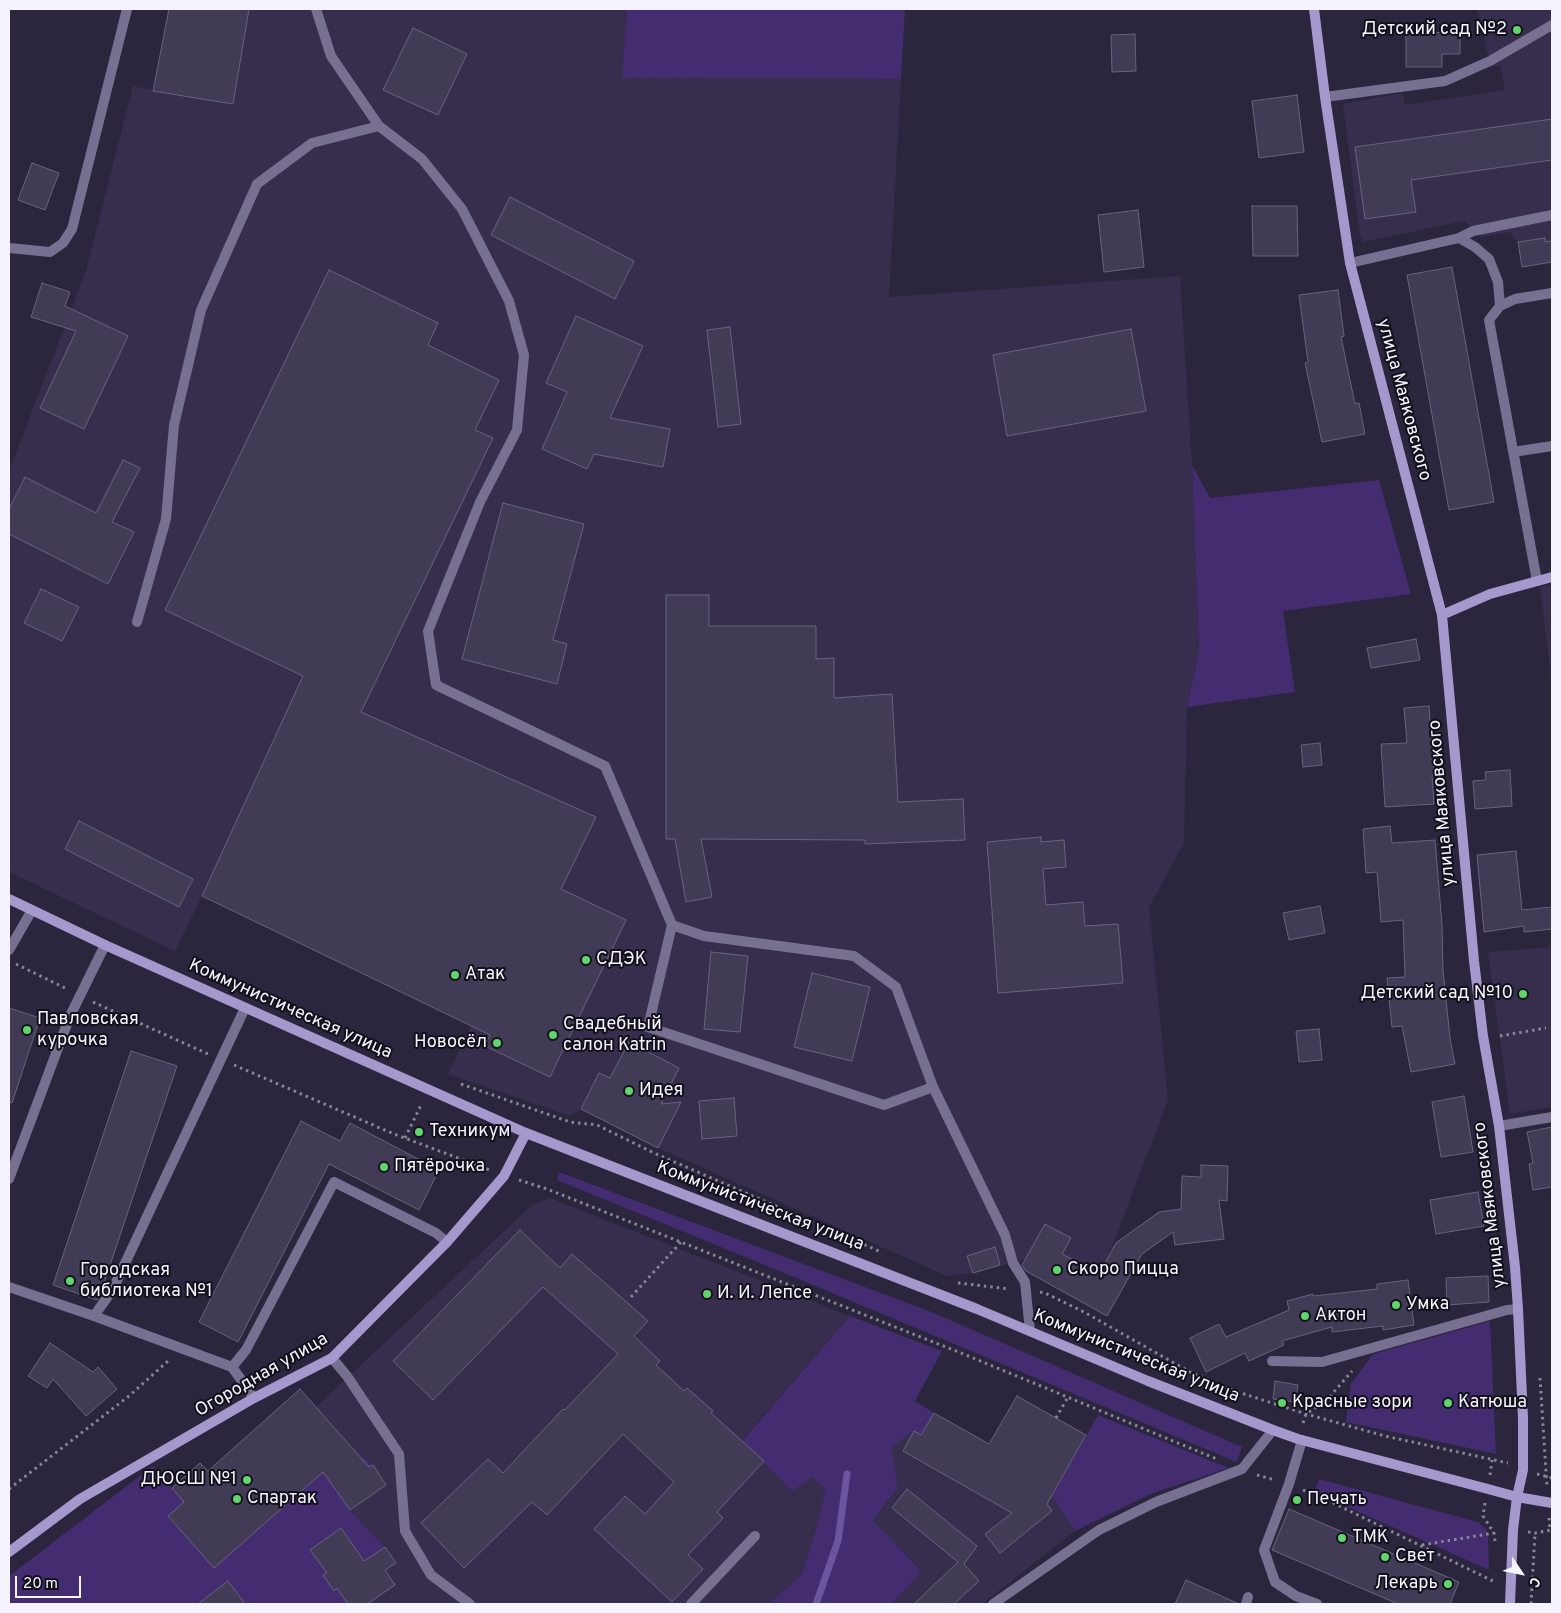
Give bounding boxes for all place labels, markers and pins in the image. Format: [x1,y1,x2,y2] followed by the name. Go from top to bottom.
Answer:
[1362,19,1507,41] place label: Детский сад №2
[1511,24,1523,36] marker: Детский сад №2
[596,949,647,971] place label: СДЭК
[580,954,592,966] marker: СДЭК
[465,964,505,986] place label: Атак
[449,969,461,981] marker: Атак
[1360,983,1513,1005] place label: Детский сад №10
[1517,988,1529,1000] marker: Детский сад №10
[37,1009,139,1052] place label: Павловская курочка
[563,1014,666,1056] place label: Свадебный салон Katrin
[21,1024,33,1036] marker: Павловская курочка
[547,1029,559,1041] marker: Свадебный салон Katrin
[414,1032,487,1054] place label: Новосёл
[491,1037,503,1049] marker: Новосёл
[639,1080,683,1102] place label: Идея
[623,1085,635,1097] marker: Идея
[429,1121,510,1143] place label: Техникум
[413,1126,425,1138] marker: Техникум
[394,1156,485,1178] place label: Пятёрочка
[378,1161,390,1173] marker: Пятёрочка
[1067,1259,1179,1281] place label: Скоро Пицца
[80,1260,213,1302] place label: Городская библиотека №1
[1051,1264,1063,1276] marker: Скоро Пицца
[64,1275,76,1287] marker: Городская библиотека №1
[717,1283,812,1305] place label: И. И. Лепсе
[701,1288,713,1300] marker: И. И. Лепсе
[1406,1294,1449,1316] place label: Умка
[1390,1299,1402,1311] marker: Умка
[1315,1305,1366,1327] place label: Актон
[1299,1310,1311,1322] marker: Актон
[1292,1392,1412,1414] place label: Красные зори
[1458,1392,1527,1414] place label: Катюша
[1276,1397,1288,1409] marker: Красные зори
[1442,1397,1454,1409] marker: Катюша
[140,1469,237,1491] place label: ДЮСШ №1
[241,1474,253,1486] marker: ДЮСШ №1
[247,1488,317,1510] place label: Спартак
[1307,1489,1367,1511] place label: Печать
[231,1493,243,1505] marker: Спартак
[1291,1494,1303,1506] marker: Печать
[1352,1527,1389,1549] place label: ТМК
[1336,1532,1348,1544] marker: ТМК
[1395,1546,1435,1568] place label: Свет
[1379,1551,1391,1563] marker: Свет
[1375,1573,1438,1595] place label: Лекарь
[1442,1578,1454,1590] marker: Лекарь

